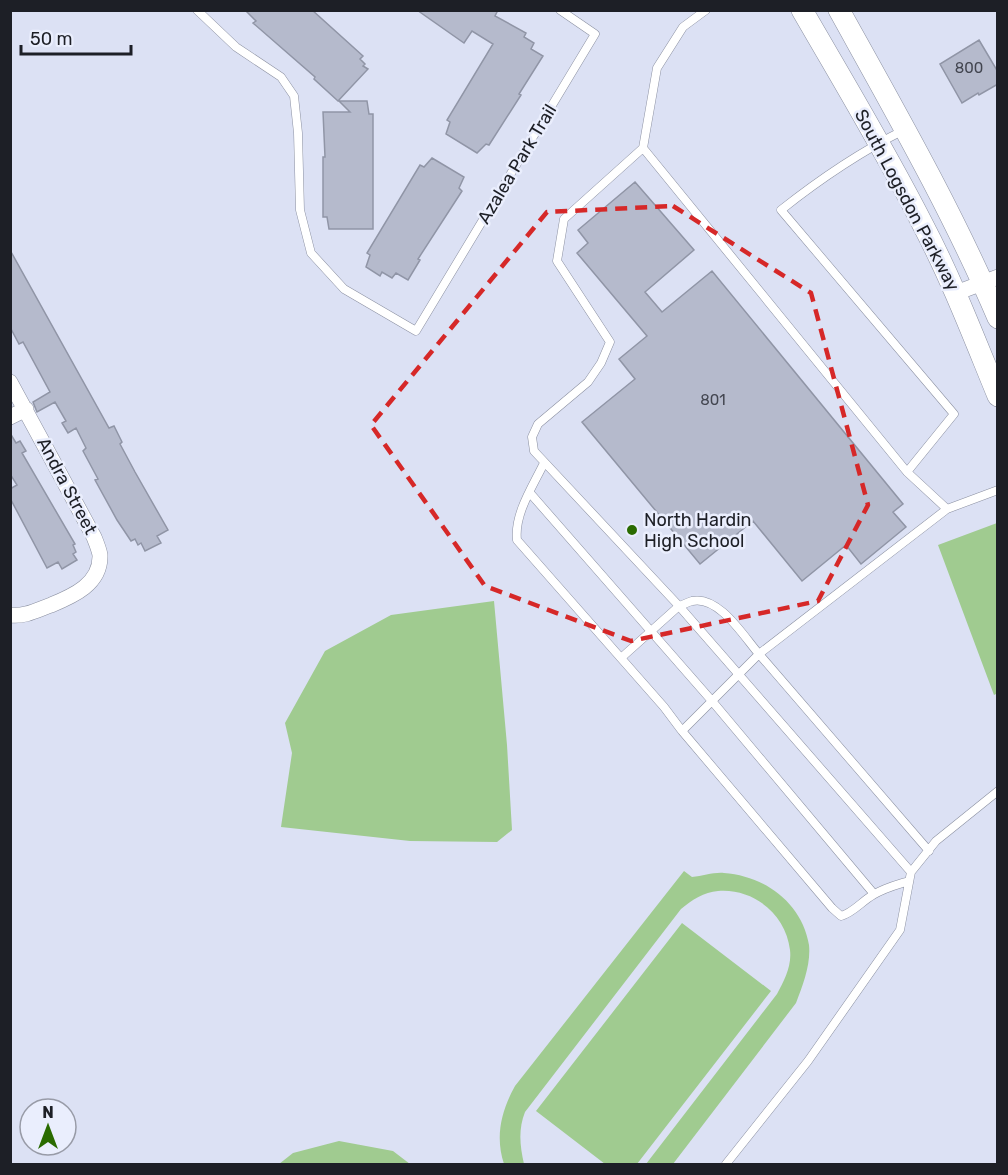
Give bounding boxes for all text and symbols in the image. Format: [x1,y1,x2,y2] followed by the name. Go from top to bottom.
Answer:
[21,18,130,56] scale bar
[30,28,73,50] text: 50 m
[955,59,983,77] house number: 800
[473,100,561,228] street label: Azalea Park Trail
[850,105,964,295] street label: South Logsdon Parkway
[700,391,726,409] house number: 801
[32,434,102,538] street label: Andra Street
[644,509,752,552] place label: North Hardin High School
[625,523,639,537] marker: North Hardin High School
[18,1097,78,1157] north arrow
[42,1103,54,1122] text: N

